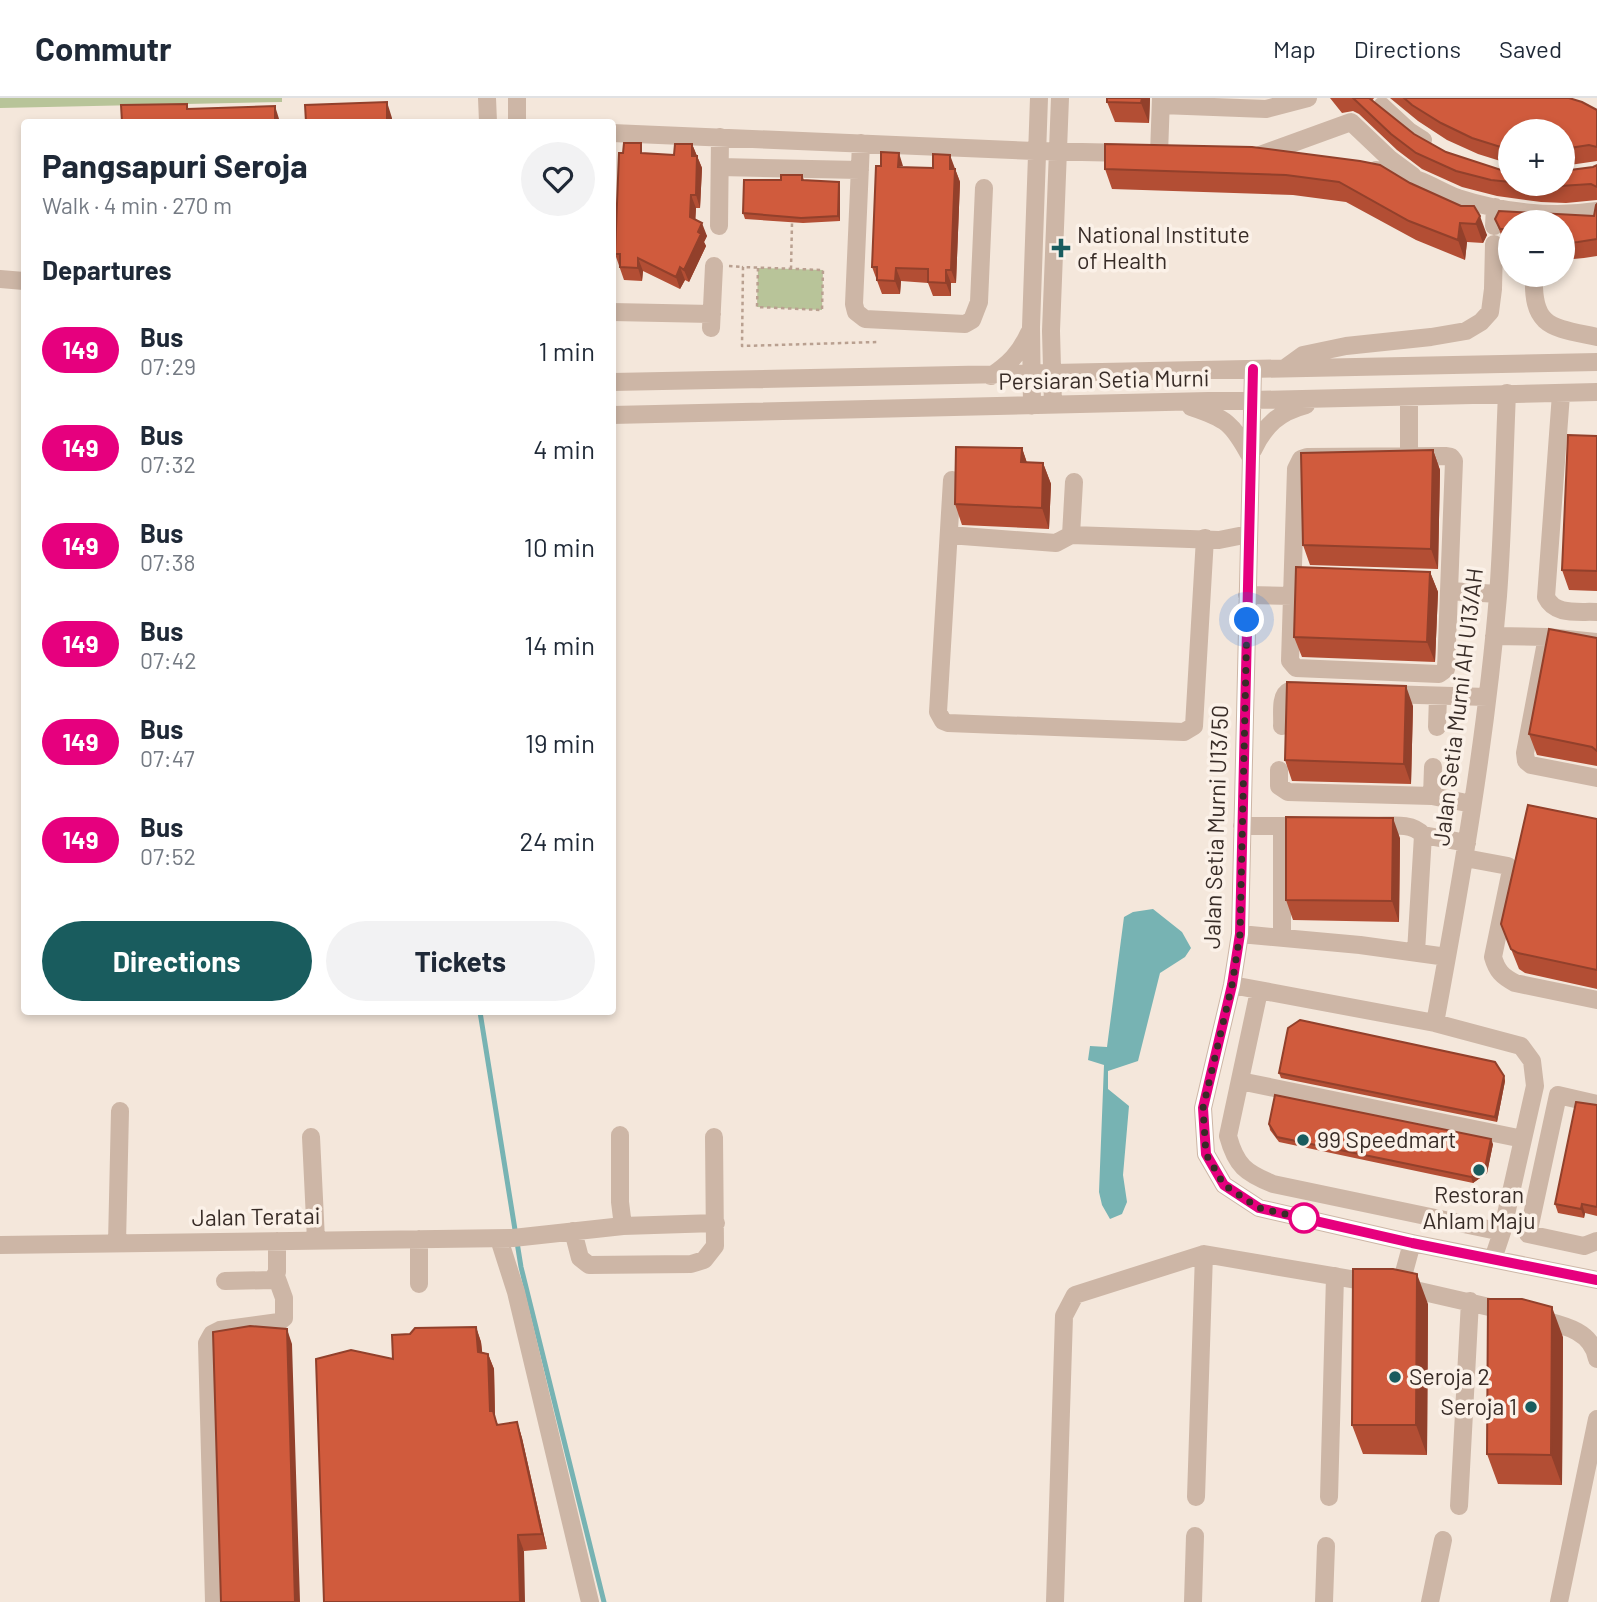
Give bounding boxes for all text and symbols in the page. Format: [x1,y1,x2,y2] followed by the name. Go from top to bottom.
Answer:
[35,28,172,68] text: Commutr
[1273,34,1316,63] text: Map
[1354,34,1461,63] text: Directions
[1499,34,1562,63] text: Saved
[1498,119,1575,287] map controls
[1498,119,1575,196] button: +
[521,142,595,216] button: heart
[42,145,308,185] text: Pangsapuri Seroja
[42,191,232,219] text: Walk · 4 min · 270 m
[1498,210,1575,287] button: −
[1077,220,1250,274] place label: National Institute of Health
[1051,238,1071,258] marker: National Institute of Health
[42,254,172,285] text: Departures
[140,321,183,352] text: Bus
[63,335,98,364] text: 149
[539,335,595,366] text: 1 min
[140,352,196,380] text: 07:29
[998,363,1210,395] street label: Persiaran Setia Murni
[140,419,183,450] text: Bus
[63,433,98,462] text: 149
[533,433,595,464] text: 4 min
[140,450,196,478] text: 07:32
[140,517,183,548] text: Bus
[63,531,98,560] text: 149
[524,531,595,562] text: 10 min
[140,548,196,576] text: 07:38
[1426,566,1488,847] street label: Jalan Setia Murni AH U13/AH
[1229,602,1264,637] your location
[140,615,183,646] text: Bus
[63,629,98,658] text: 149
[524,629,595,660] text: 14 min
[140,646,197,674] text: 07:42
[1197,705,1233,949] street label: Jalan Setia Murni U13/50
[140,713,183,744] text: Bus
[63,727,98,756] text: 149
[525,727,595,758] text: 19 min
[140,744,195,772] text: 07:47
[140,811,183,842] text: Bus
[63,825,98,854] text: 149
[519,825,595,856] text: 24 min
[140,842,196,870] text: 07:52
[42,921,312,1001] button: Directions
[326,921,595,1001] button: Tickets
[1317,1125,1456,1153] place label: 99 Speedmart
[1295,1132,1311,1148] marker: 99 Speedmart
[1471,1162,1487,1178] marker: Restoran Ahlam Maju
[1422,1180,1536,1234] place label: Restoran Ahlam Maju
[191,1201,321,1231] street label: Jalan Teratai
[1289,1203,1319,1233] unlabelled marker
[1409,1362,1490,1390] place label: Seroja 2
[1387,1369,1403,1385] marker: Seroja 2
[1440,1392,1517,1420] place label: Seroja 1
[1523,1399,1539,1415] marker: Seroja 1

